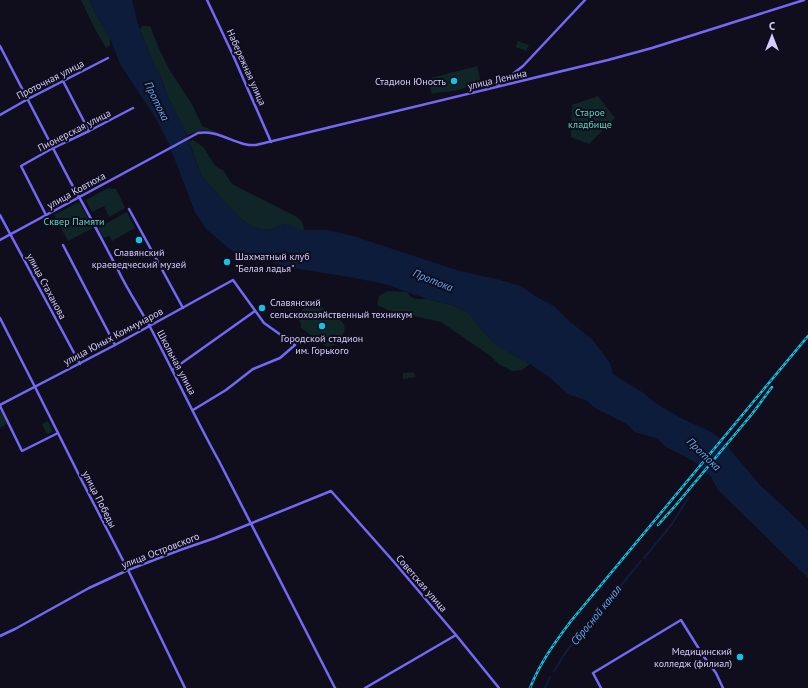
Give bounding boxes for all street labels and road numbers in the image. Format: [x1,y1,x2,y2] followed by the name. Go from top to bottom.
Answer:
[224,27,269,108] street label: Набережная улица
[14,57,86,102] street label: Проточная улица
[466,66,528,93] street label: улица Ленина
[35,106,113,154] street label: Пионерская улица
[45,169,108,212] street label: улица Ковтюха
[24,251,69,322] street label: улица Стаханова
[61,305,165,368] street label: улица Юных Коммунаров
[154,328,199,397] street label: Школьная улица
[80,469,119,530] street label: улица Победы
[119,530,201,571] street label: улица Островского
[393,552,450,615] street label: Советская улица

